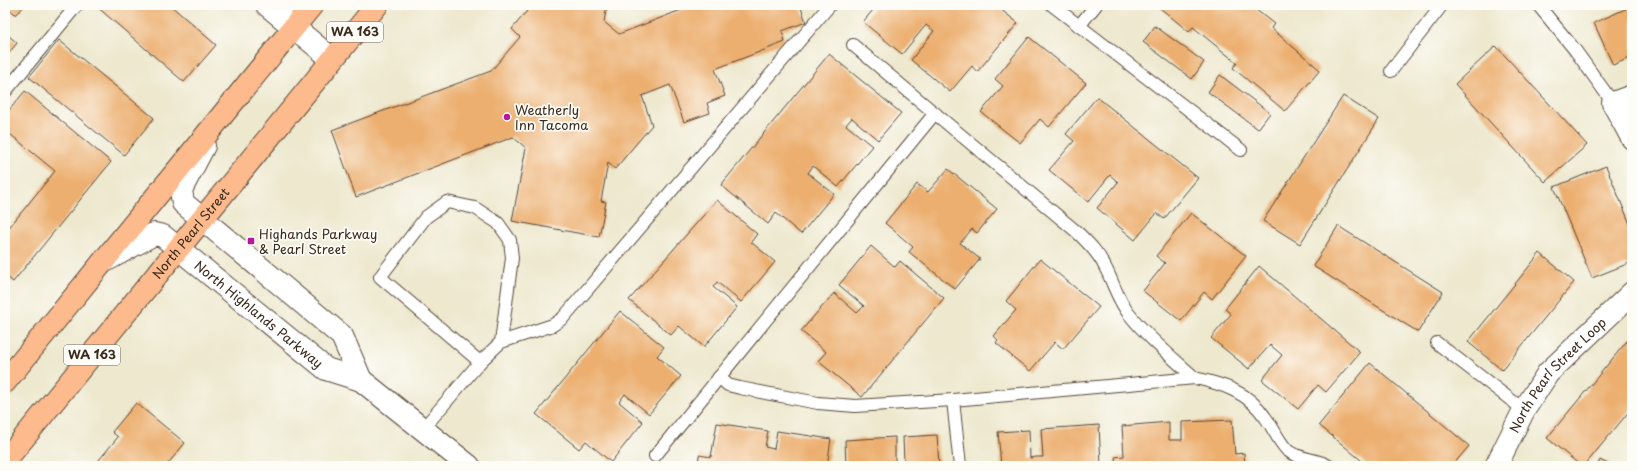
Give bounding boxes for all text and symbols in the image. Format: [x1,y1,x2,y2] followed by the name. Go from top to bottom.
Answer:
[327,22,383,42] road number: WA 163
[515,100,589,134] place label: Weatherly Inn Tacoma
[502,112,512,122] marker: Weatherly Inn Tacoma
[147,183,233,283] street label: North Pearl Street
[259,224,377,258] place label: Highands Parkway & Pearl Street
[246,236,256,246] marker: Highands Parkway & Pearl Street
[191,256,327,372] street label: North Highlands Parkway
[1504,313,1610,436] street label: North Pearl Street Loop
[64,345,120,365] road number: WA 163

